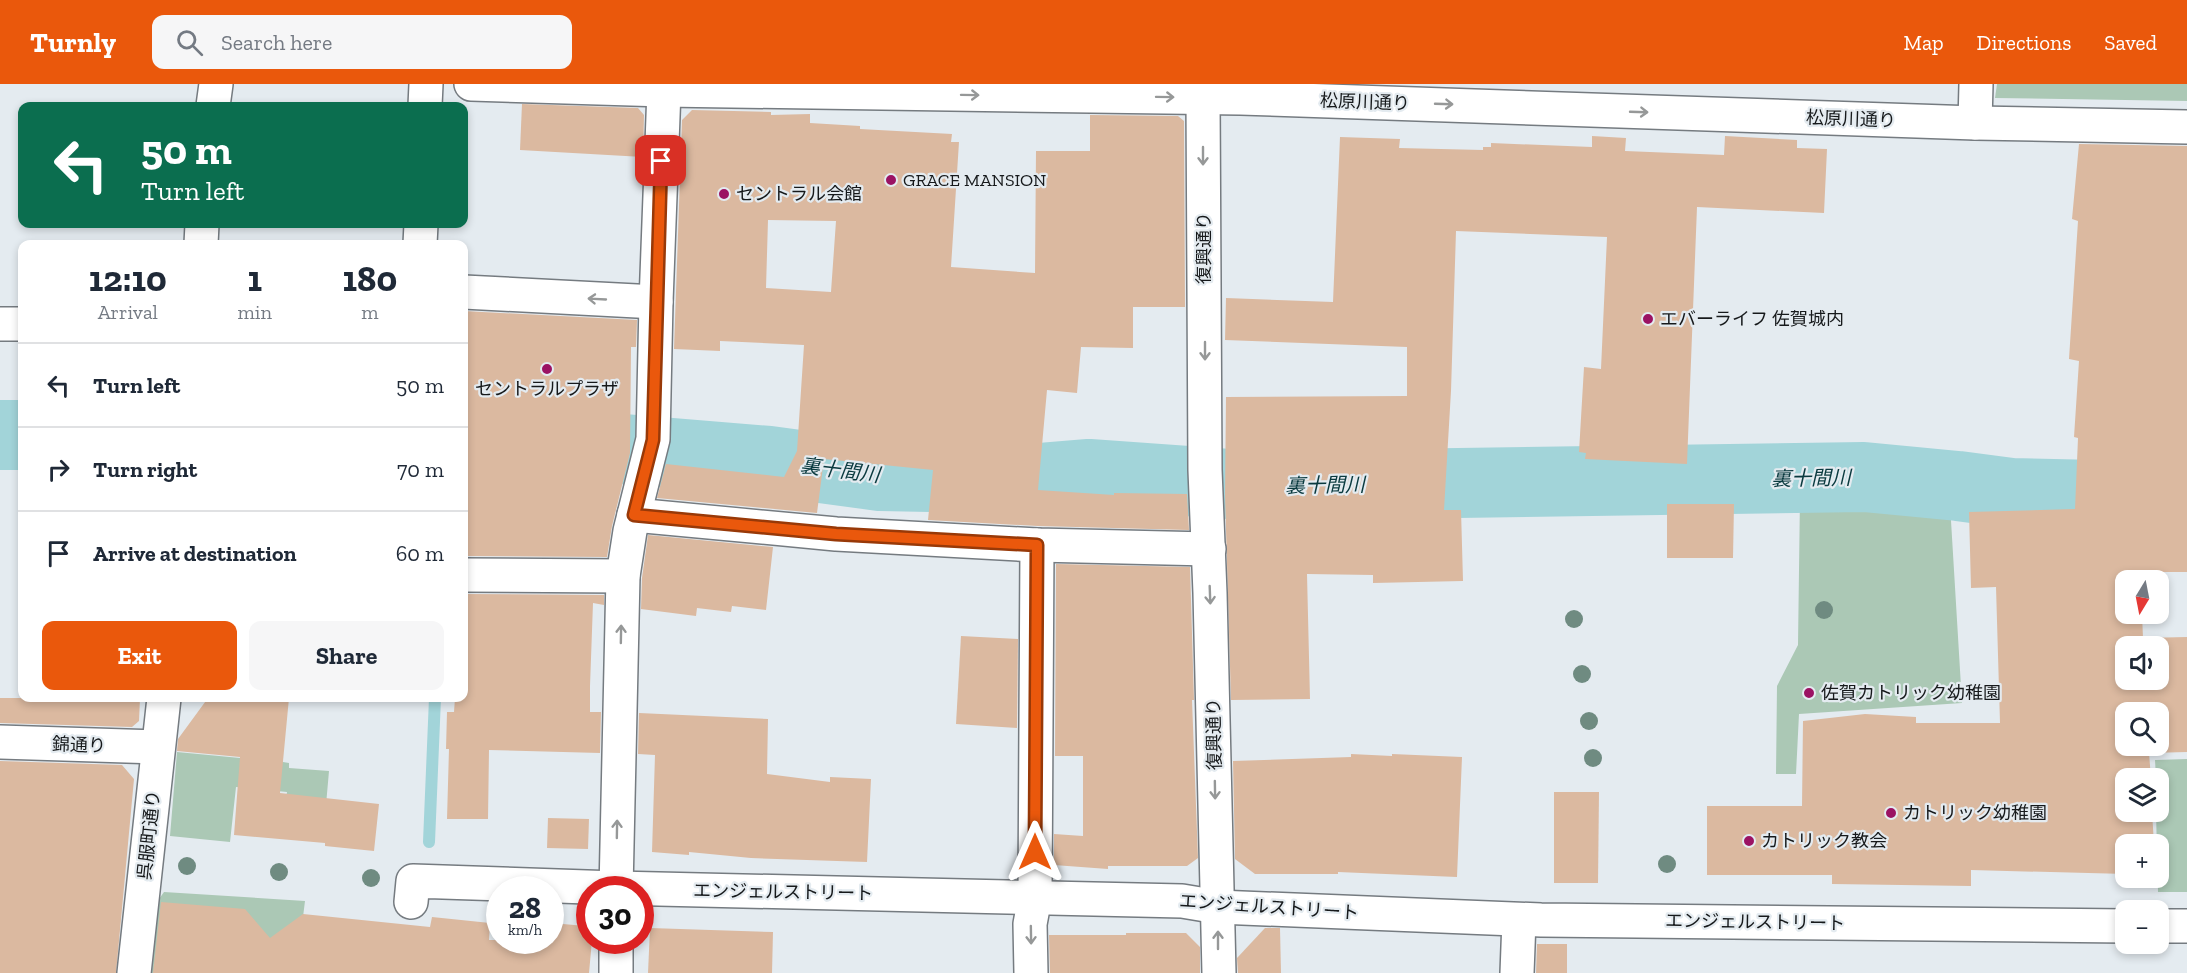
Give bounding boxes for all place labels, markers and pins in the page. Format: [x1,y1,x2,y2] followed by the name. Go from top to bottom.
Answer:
[635,135,686,186] pin
[903,169,1046,191] place label: GRACE MANSION
[884,173,898,187] marker: GRACE MANSION
[736,183,862,205] place label: セントラル会館
[717,187,731,201] marker: セントラル会館
[1660,308,1844,330] place label: エバーライフ 佐賀城内
[1641,312,1655,326] marker: エバーライフ 佐賀城内
[540,362,554,376] marker: セントラルプラザ
[475,378,619,400] place label: セントラルプラザ
[1821,682,2001,704] place label: 佐賀カトリック幼稚園
[1802,686,1816,700] marker: 佐賀カトリック幼稚園
[1903,802,2047,824] place label: カトリック幼稚園
[1884,806,1898,820] marker: カトリック幼稚園
[1761,830,1887,852] place label: カトリック教会
[1742,834,1756,848] marker: カトリック教会

